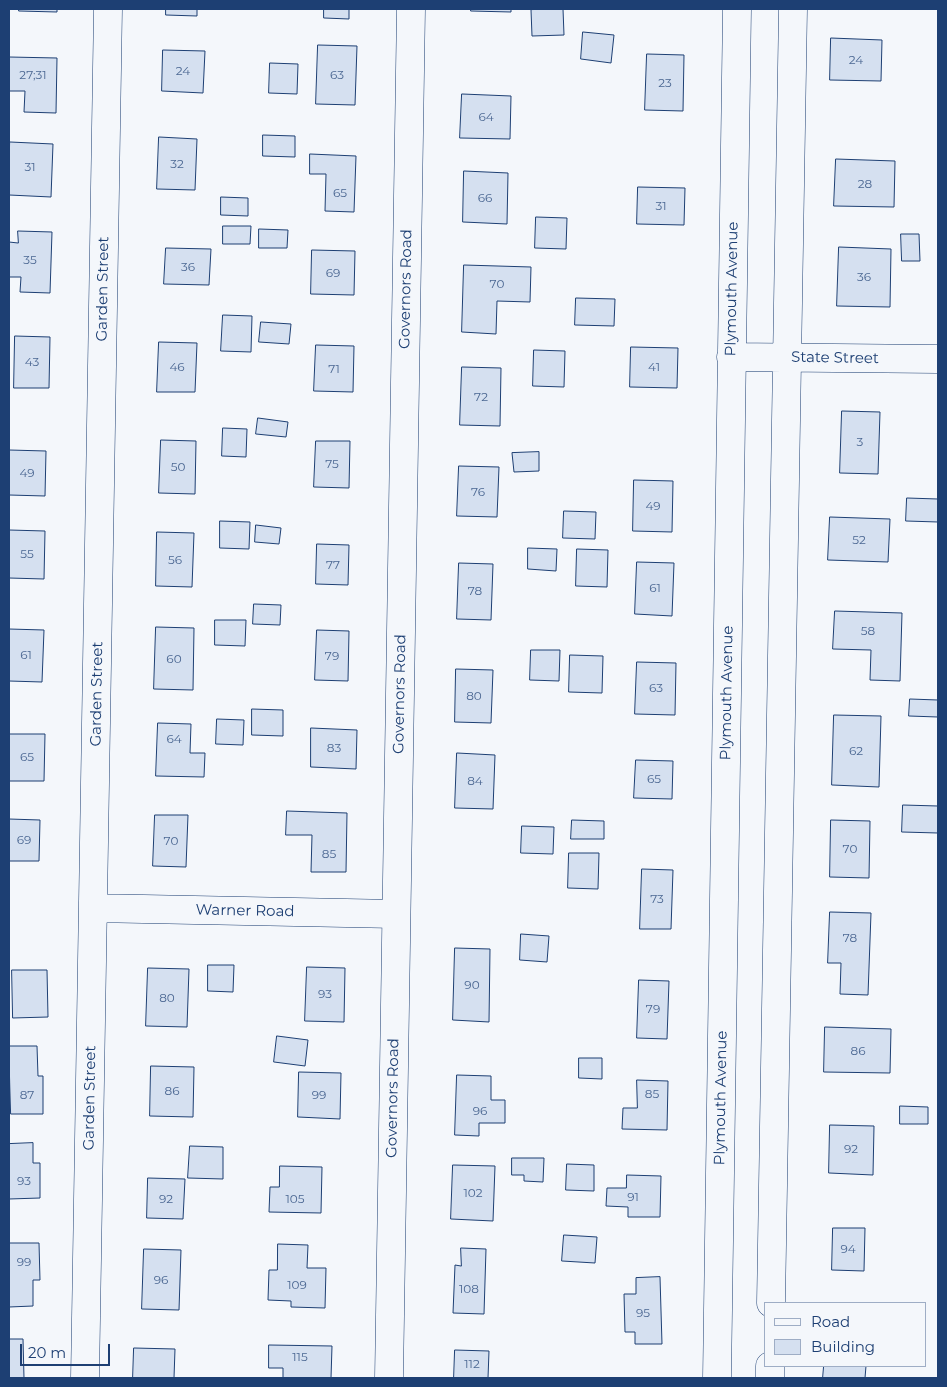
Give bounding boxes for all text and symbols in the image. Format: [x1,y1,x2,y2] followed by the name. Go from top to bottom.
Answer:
[849,53,863,67] house number: 24
[176,64,190,78] house number: 24
[19,68,47,82] house number: 27;31
[330,68,344,82] house number: 63
[658,76,672,90] house number: 23
[478,110,494,124] house number: 64
[170,157,184,171] house number: 32
[24,160,36,174] house number: 31
[858,177,872,191] house number: 28
[333,186,347,200] house number: 65
[478,191,492,205] house number: 66
[655,199,667,213] house number: 31
[722,221,742,357] street label: Plymouth Avenue
[396,229,416,349] street label: Governors Road
[93,236,113,342] street label: Garden Street
[23,253,37,267] house number: 35
[181,260,195,274] house number: 36
[326,266,340,280] house number: 69
[857,270,871,284] house number: 36
[490,277,504,291] house number: 70
[791,348,879,368] street label: State Street
[25,355,39,369] house number: 43
[169,360,185,374] house number: 46
[648,360,660,374] house number: 41
[328,362,340,376] house number: 71
[474,390,488,404] house number: 72
[857,435,863,449] house number: 3
[325,457,339,471] house number: 75
[171,460,185,474] house number: 50
[19,466,35,480] house number: 49
[471,485,485,499] house number: 76
[645,499,661,513] house number: 49
[852,533,866,547] house number: 52
[20,547,34,561] house number: 55
[168,553,182,567] house number: 56
[326,558,340,572] house number: 77
[649,581,661,595] house number: 61
[468,584,482,598] house number: 78
[861,624,875,638] house number: 58
[717,625,737,761] street label: Plymouth Avenue
[390,634,410,754] street label: Governors Road
[87,641,107,747] street label: Garden Street
[20,648,32,662] house number: 61
[325,649,339,663] house number: 79
[166,652,182,666] house number: 60
[649,681,663,695] house number: 63
[466,689,482,703] house number: 80
[166,732,182,746] house number: 64
[327,741,341,755] house number: 83
[849,744,863,758] house number: 62
[20,750,34,764] house number: 65
[647,772,661,786] house number: 65
[467,774,483,788] house number: 84
[17,833,31,847] house number: 69
[164,834,178,848] house number: 70
[843,842,857,856] house number: 70
[322,847,336,861] house number: 85
[650,892,664,906] house number: 73
[195,901,295,921] street label: Warner Road
[843,931,857,945] house number: 78
[464,978,480,992] house number: 90
[318,987,332,1001] house number: 93
[159,991,175,1005] house number: 80
[646,1002,660,1016] house number: 79
[711,1030,731,1166] street label: Plymouth Avenue
[383,1038,403,1158] street label: Governors Road
[851,1044,865,1058] house number: 86
[80,1045,100,1151] street label: Garden Street
[165,1084,179,1098] house number: 86
[645,1087,659,1101] house number: 85
[20,1088,34,1102] house number: 87
[312,1088,326,1102] house number: 99
[473,1104,487,1118] house number: 96
[844,1142,858,1156] house number: 92
[17,1174,31,1188] house number: 93
[463,1186,483,1200] house number: 102
[627,1190,639,1204] house number: 91
[159,1192,173,1206] house number: 92
[285,1192,305,1206] house number: 105
[840,1242,856,1256] house number: 94
[17,1255,31,1269] house number: 99
[154,1273,168,1287] house number: 96
[287,1278,307,1292] house number: 109
[459,1282,479,1296] house number: 108
[764,1302,927,1367] legend
[636,1306,650,1320] house number: 95
[811,1312,850,1331] text: Road
[22,1334,112,1366] scale bar
[811,1337,875,1356] text: Building
[28,1343,66,1362] text: 20 m
[292,1350,308,1364] house number: 115
[464,1357,480,1371] house number: 112

